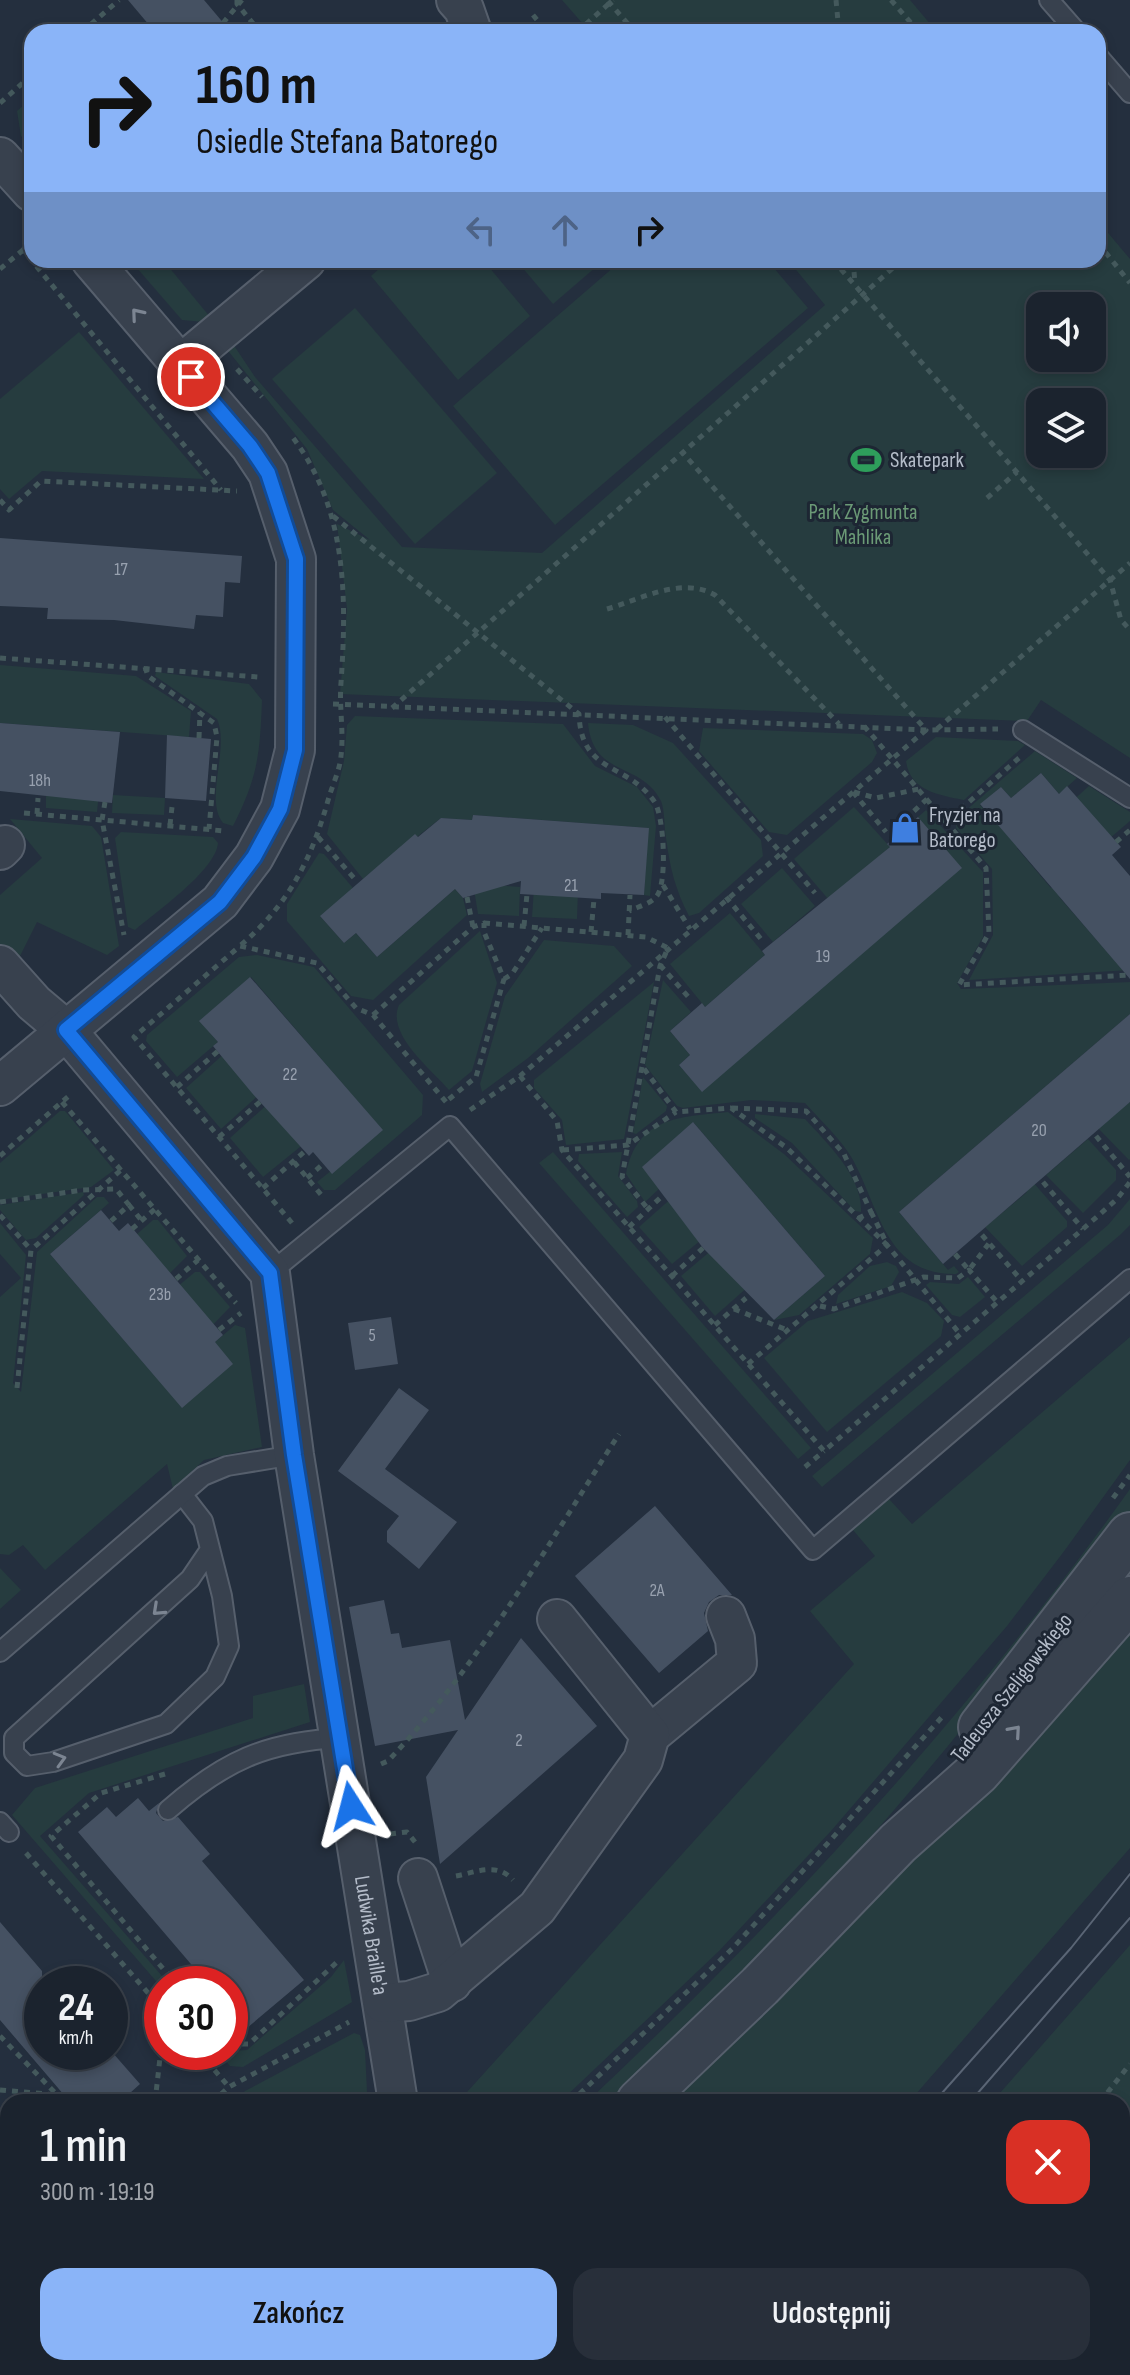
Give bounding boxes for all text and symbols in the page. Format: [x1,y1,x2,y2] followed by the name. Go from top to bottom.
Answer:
[196,53,317,120] text: 160 m
[64,56,168,160] icon: right
[196,121,498,164] text: Osiedle Stefana Batorego
[459,208,503,252] icon: left
[543,208,587,252] icon: ahead
[627,208,671,252] icon: right
[1026,292,1106,468] map controls
[1026,292,1106,372] button: sound
[132,309,147,324] one-way arrow
[157,343,225,411] pin
[169,355,213,399] icon: arrive
[1026,388,1106,468] button: layers
[849,443,883,477] sports icon: Skatepark
[890,447,965,474] place label: Skatepark
[808,499,918,551] park label: Park Zygmunta Mahlika
[114,559,129,580] house number: 17
[29,770,51,791] house number: 18h
[929,802,1001,854] place label: Fryzjer na Batorego
[888,811,922,845] shop icon: Fryzjer na Batorego
[564,875,579,896] house number: 21
[816,946,830,967] house number: 19
[283,1064,297,1085] house number: 22
[1031,1120,1047,1141] house number: 20
[149,1284,171,1305] house number: 23b
[368,1325,376,1346] house number: 5
[649,1580,665,1601] house number: 2A
[153,1600,167,1615] one-way arrow
[945,1608,1079,1768] street label: Tadeusza Szeligowskiego
[1005,1725,1020,1740] one-way arrow
[515,1730,523,1751] house number: 2
[53,1752,66,1768] one-way arrow
[309,1764,393,1848] position arrow
[348,1873,394,1997] street label: Ludwika Braille'a
[144,1966,248,2070] speed limit sign: 30
[58,1984,94,2032] text: 24
[59,2026,93,2050] text: km/h
[40,2118,127,2175] text: 1 min
[1006,2120,1090,2204] button: close
[40,2177,155,2208] text: 300 m · 19:19
[40,2268,557,2360] button: Zakończ
[573,2268,1090,2360] button: Udostępnij

